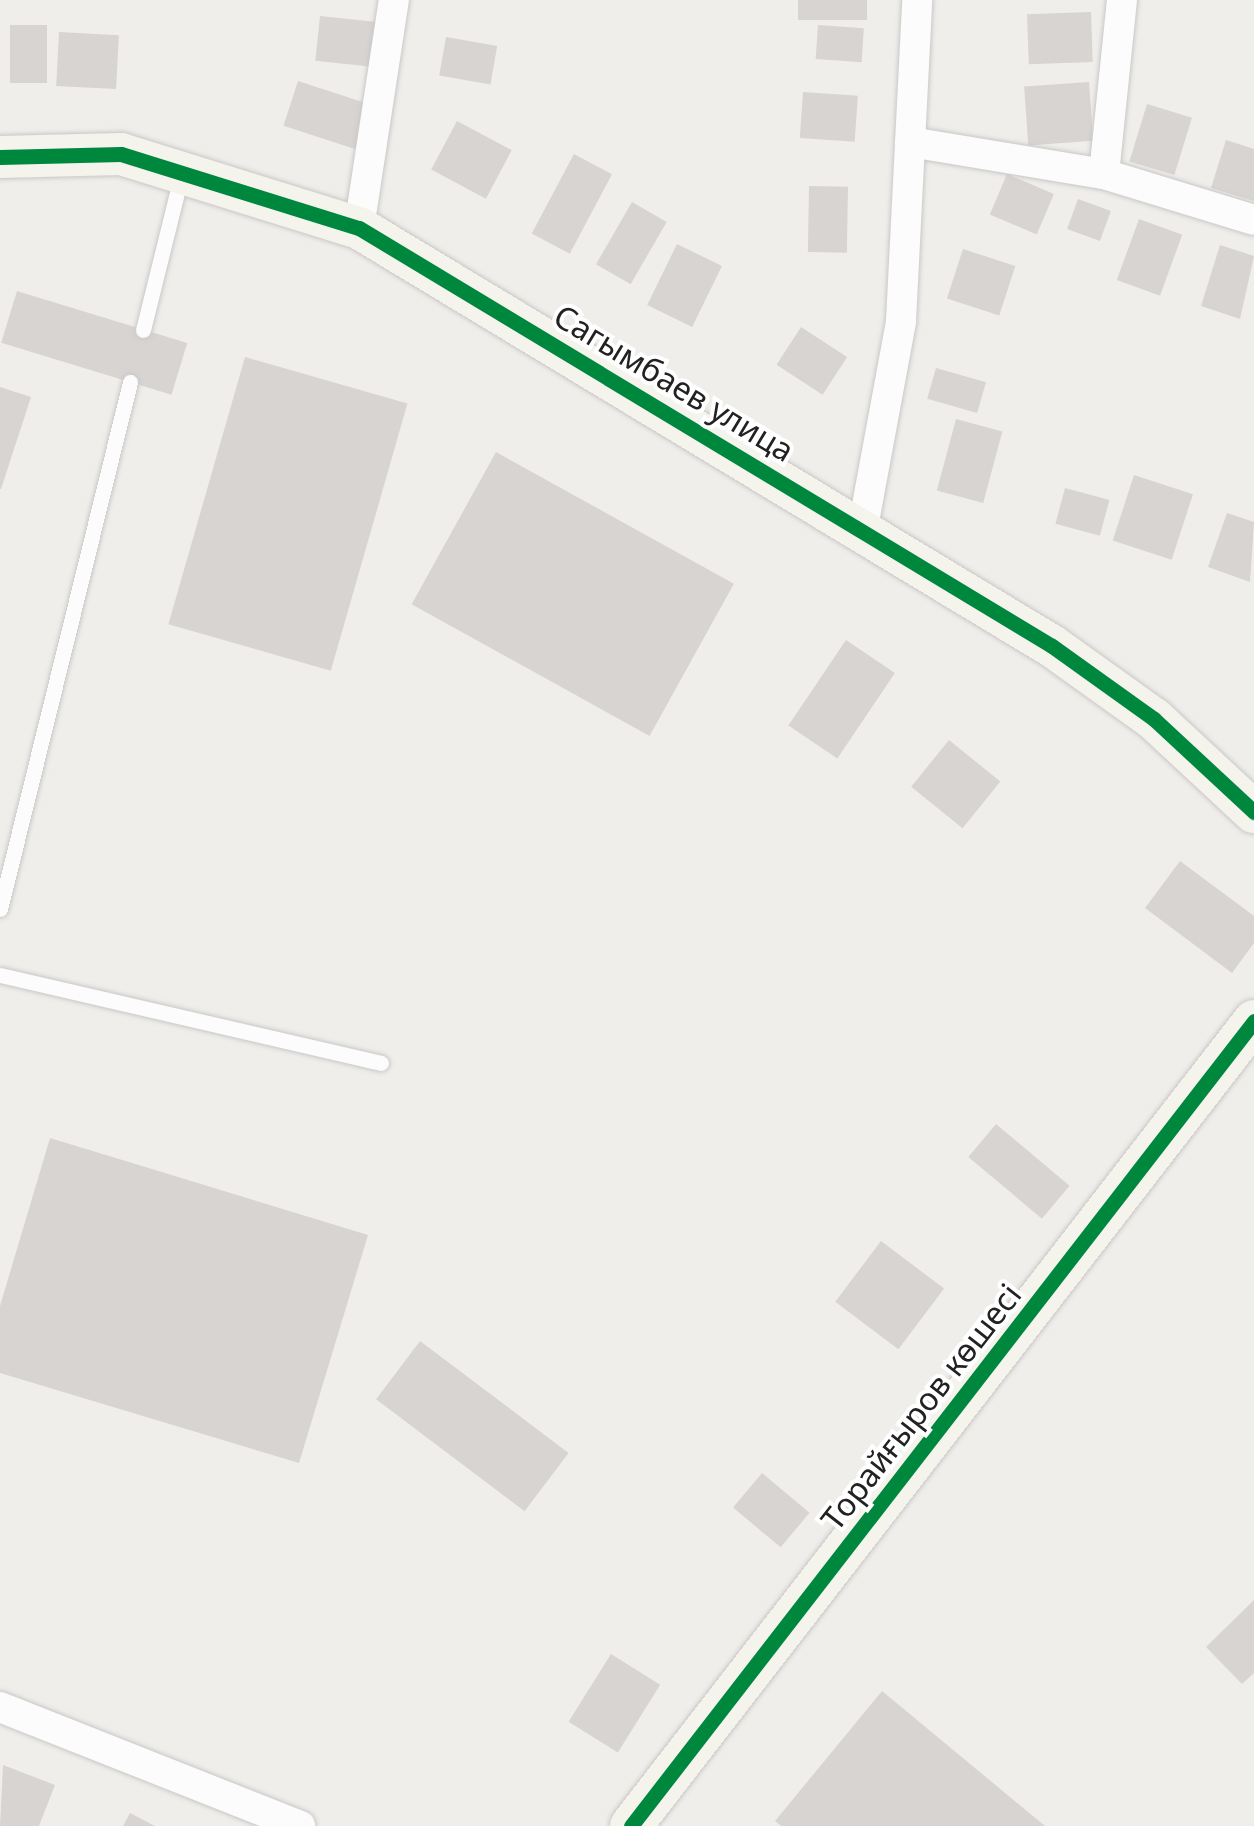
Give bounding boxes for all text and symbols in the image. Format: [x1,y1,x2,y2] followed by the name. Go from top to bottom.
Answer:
[547,296,801,470] street label: Сагымбаев улица
[813,1276,1029,1538] street label: Торайғыров көшесі

